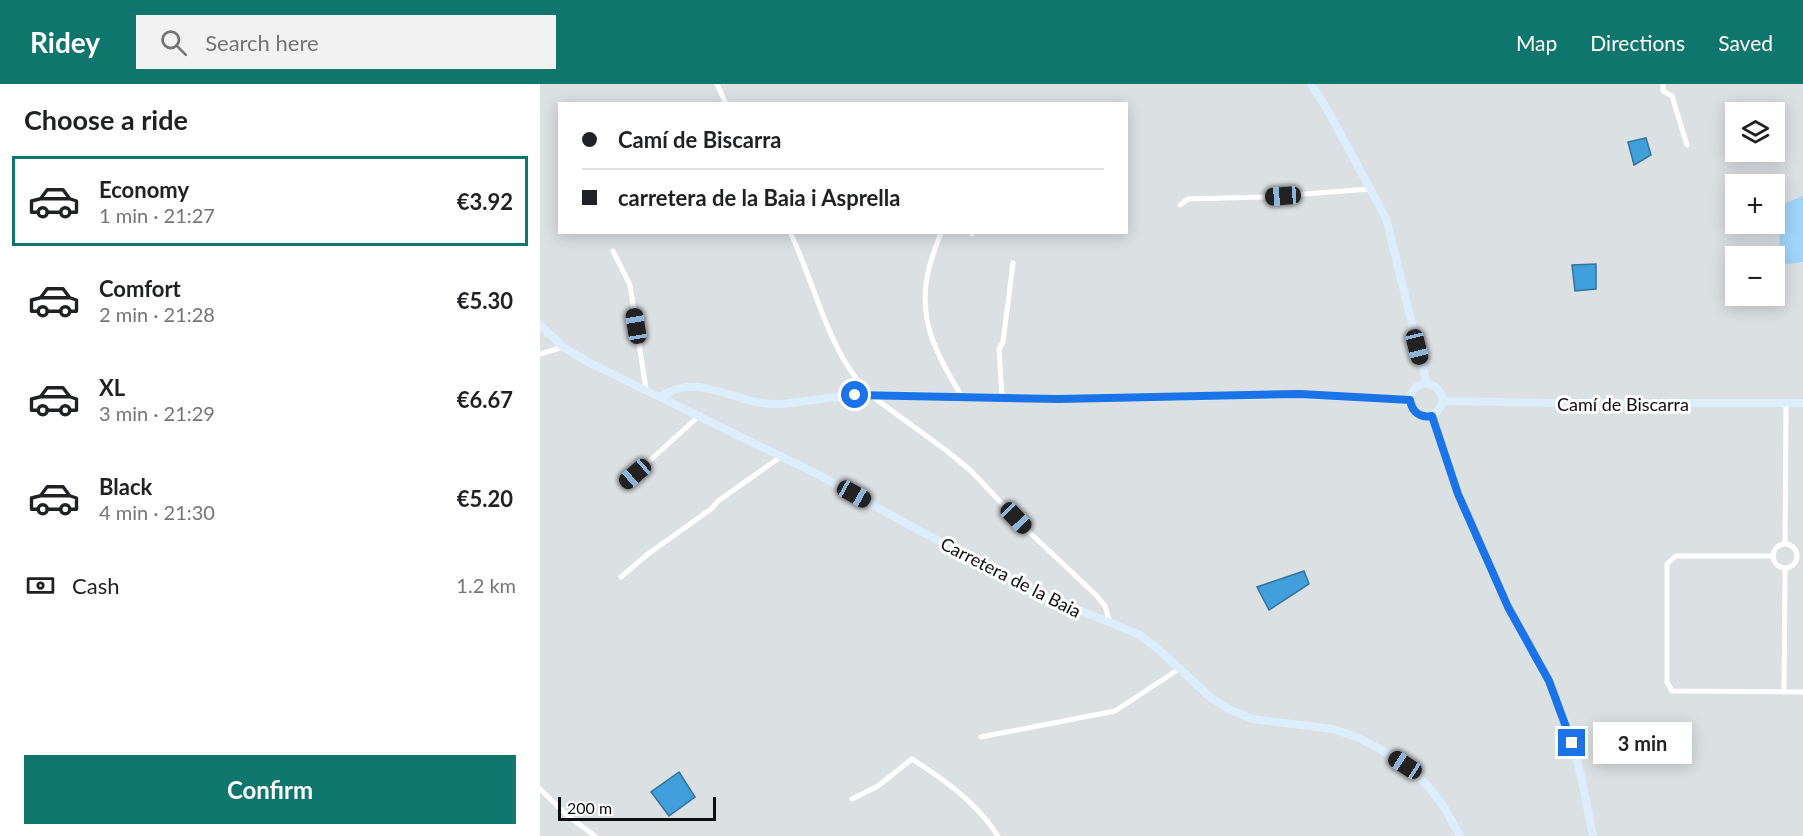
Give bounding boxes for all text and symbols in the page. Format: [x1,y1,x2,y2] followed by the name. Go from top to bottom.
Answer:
[136,15,556,69] search box
[30,25,100,59] text: Ridey
[157,26,190,59] icon: search
[205,29,319,56] text: Search here
[1516,30,1557,55] text: Map
[1590,30,1685,55] text: Directions
[1718,30,1773,55] text: Saved
[1725,102,1785,306] map controls
[1725,102,1785,162] button: layers
[24,103,188,136] text: Choose a ride
[618,126,781,153] text: Camí de Biscarra
[27,174,81,228] icon: car
[1725,174,1785,234] button: +
[99,176,189,203] text: Economy
[618,184,900,211] text: carretera de la Baia i Asprella
[1264,186,1302,206] car
[457,188,513,215] text: €3.92
[99,203,215,227] text: 1 min · 21:27
[1725,246,1785,306] button: −
[27,273,81,327] icon: car
[99,275,181,302] text: Comfort
[457,287,513,314] text: €5.30
[99,302,215,326] text: 2 min · 21:28
[624,307,648,345] car
[1404,327,1430,367] car
[27,372,81,426] icon: car
[99,374,125,401] text: XL
[841,381,868,408] route start
[457,386,513,413] text: €6.67
[1557,393,1689,415] street label: Camí de Biscarra
[99,401,215,425] text: 3 min · 21:29
[616,455,654,493] car
[27,471,81,525] icon: car
[99,473,152,500] text: Black
[834,477,874,511] car
[457,485,513,512] text: €5.20
[997,499,1035,537] car
[99,500,215,524] text: 4 min · 21:30
[937,532,1085,622] street label: Carretera de la Baia
[24,569,57,602] icon: cash
[72,572,119,599] text: Cash
[456,573,516,597] text: 1.2 km
[1593,722,1692,764] callout: 3 min
[1558,729,1585,756] route end
[1618,731,1667,755] text: 3 min
[1385,748,1425,782] car
[24,755,516,824] button: Confirm
[558,794,716,822] scale bar
[567,798,612,817] text: 200 m

